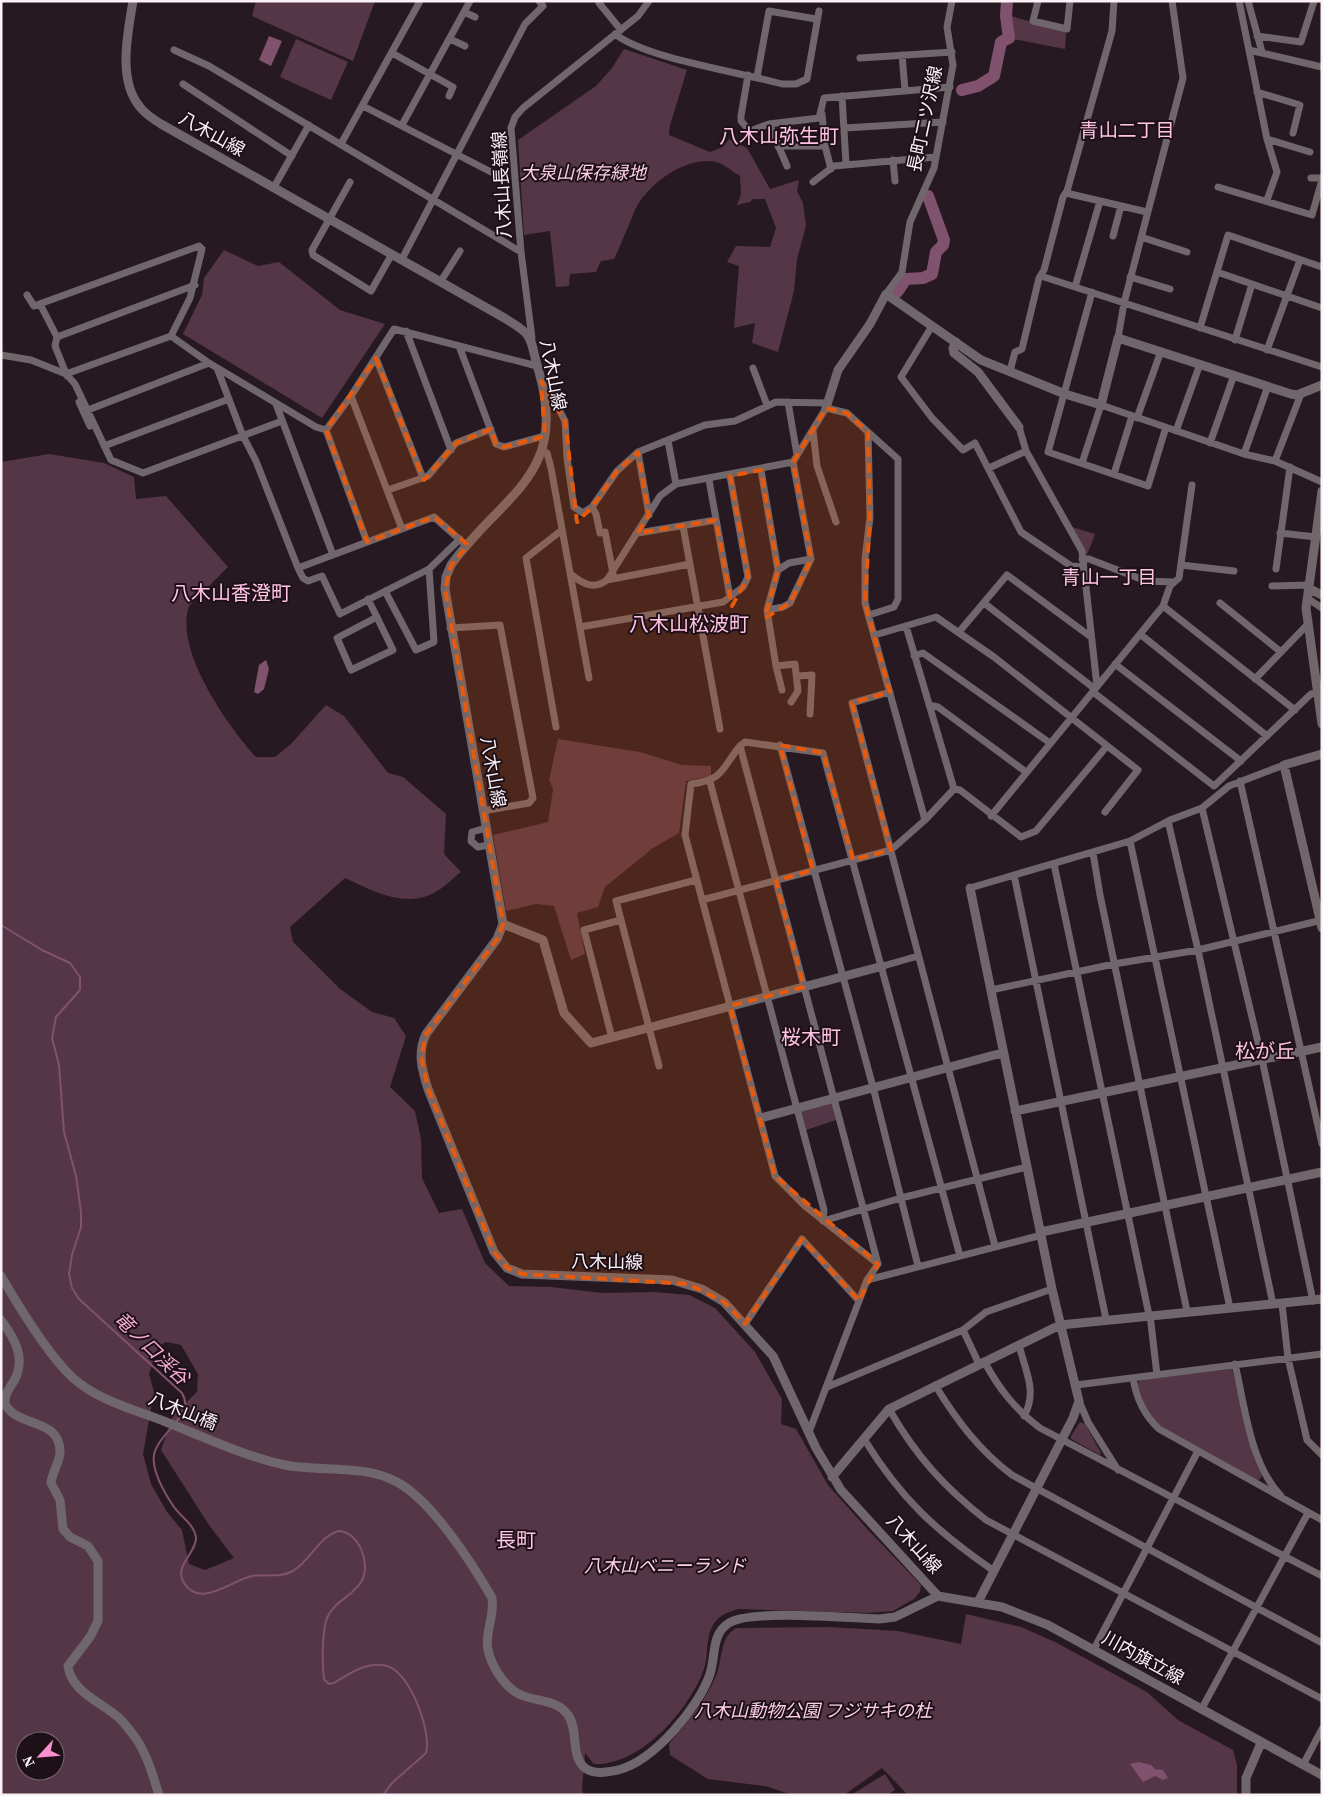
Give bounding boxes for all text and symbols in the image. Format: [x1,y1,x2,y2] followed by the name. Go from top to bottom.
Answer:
[901,63,948,174] street label: 長町二ツ沢線
[175,105,250,162] street label: 八木山線
[1079,117,1175,143] district label: 青山二丁目
[719,122,839,150] district label: 八木山弥生町
[486,130,517,240] street label: 八木山長嶺線
[520,160,648,185] park label: 大泉山保存緑地
[534,337,573,413] street label: 八木山線
[1061,564,1157,590] district label: 青山一丁目
[171,579,291,607] district label: 八木山香澄町
[629,610,749,638] district label: 八木山松波町
[475,734,512,810] street label: 八木山線
[781,1023,841,1051] district label: 桜木町
[1235,1037,1295,1065] district label: 松が丘
[571,1248,643,1275] street label: 八木山線
[109,1306,197,1392] water label: 竜ノ口渓谷
[145,1385,221,1436] street label: 八木山橋
[881,1509,948,1579] street label: 八木山線
[496,1526,536,1554] district label: 長町
[584,1553,747,1578] park label: 八木山ベニーランド
[1098,1625,1189,1690] street label: 川内旗立線
[694,1698,934,1723] park label: 八木山動物公園 フジサキの杜
[15,1731,65,1781] north arrow
[17,1753,40,1771] text: N

